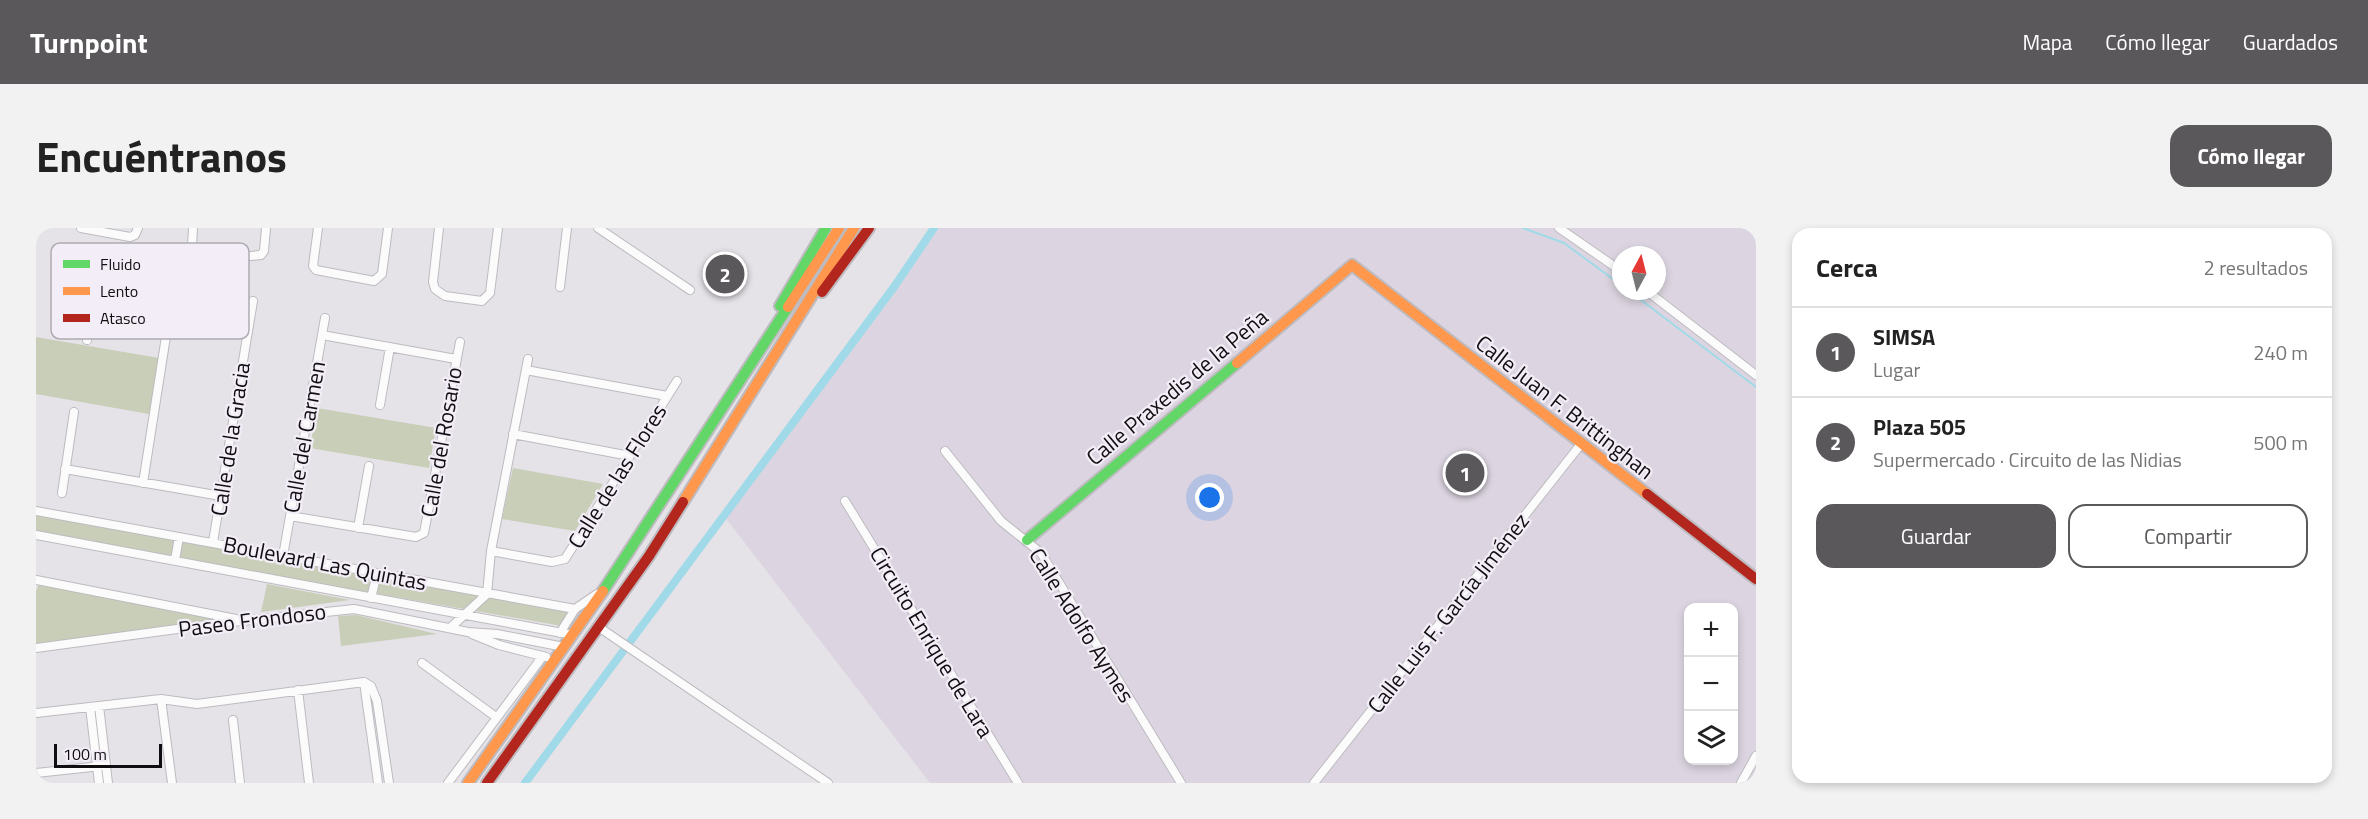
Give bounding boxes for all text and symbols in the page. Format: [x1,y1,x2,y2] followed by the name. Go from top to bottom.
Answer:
[30,21,148,64] text: Turnpoint
[2023,26,2072,58] text: Mapa
[2105,26,2210,58] text: Cómo llegar
[2243,26,2338,58] text: Guardados
[36,124,287,188] text: Encuéntranos
[2170,125,2332,187] button: Cómo llegar
[51,243,249,339] legend
[1612,246,1666,300] north arrow
[1816,248,1878,287] text: Cerca
[100,252,141,276] text: Fluido
[706,252,744,296] pin: 2
[2204,252,2308,283] text: 2 resultados
[100,279,138,303] text: Lento
[1079,301,1275,473] street label: Calle Praxedis de la Peña
[100,306,146,330] text: Atasco
[1873,320,1935,354] text: SIMSA
[1468,326,1662,488] street label: Calle Juan F. Brittinghan
[1830,337,1841,368] text: 1
[2253,337,2308,368] text: 240 m
[1873,354,1920,385] text: Lugar
[274,358,334,516] street label: Calle del Carmen
[201,360,259,518] street label: Calle de la Gracia
[411,364,471,520] street label: Calle del Rosario
[559,397,675,555] street label: Calle de las Flores
[1873,410,1966,444] text: Plaza 505
[1830,427,1841,458] text: 2
[2253,427,2308,458] text: 500 m
[1873,444,2182,475] text: Supermercado · Circuito de las Nidias
[1446,450,1484,496] pin: 1
[1195,483,1224,512] your location
[1816,504,2056,568] button: Guardar
[2068,504,2308,568] button: Compartir
[1359,505,1537,721] street label: Calle Luis F. García Jiménez
[220,527,430,599] street label: Boulevard Las Quintas
[861,540,1003,744] street label: Circuito Enrique de Lara
[1021,541,1143,709] street label: Calle Adolfo Aymes
[176,594,328,646] street label: Paseo Frondoso
[1684,603,1738,765] map controls
[1684,603,1738,657] button: +
[1684,657,1738,711] button: −
[1684,711,1738,765] button: layers
[54,741,162,768] scale bar
[63,742,107,766] text: 100 m

